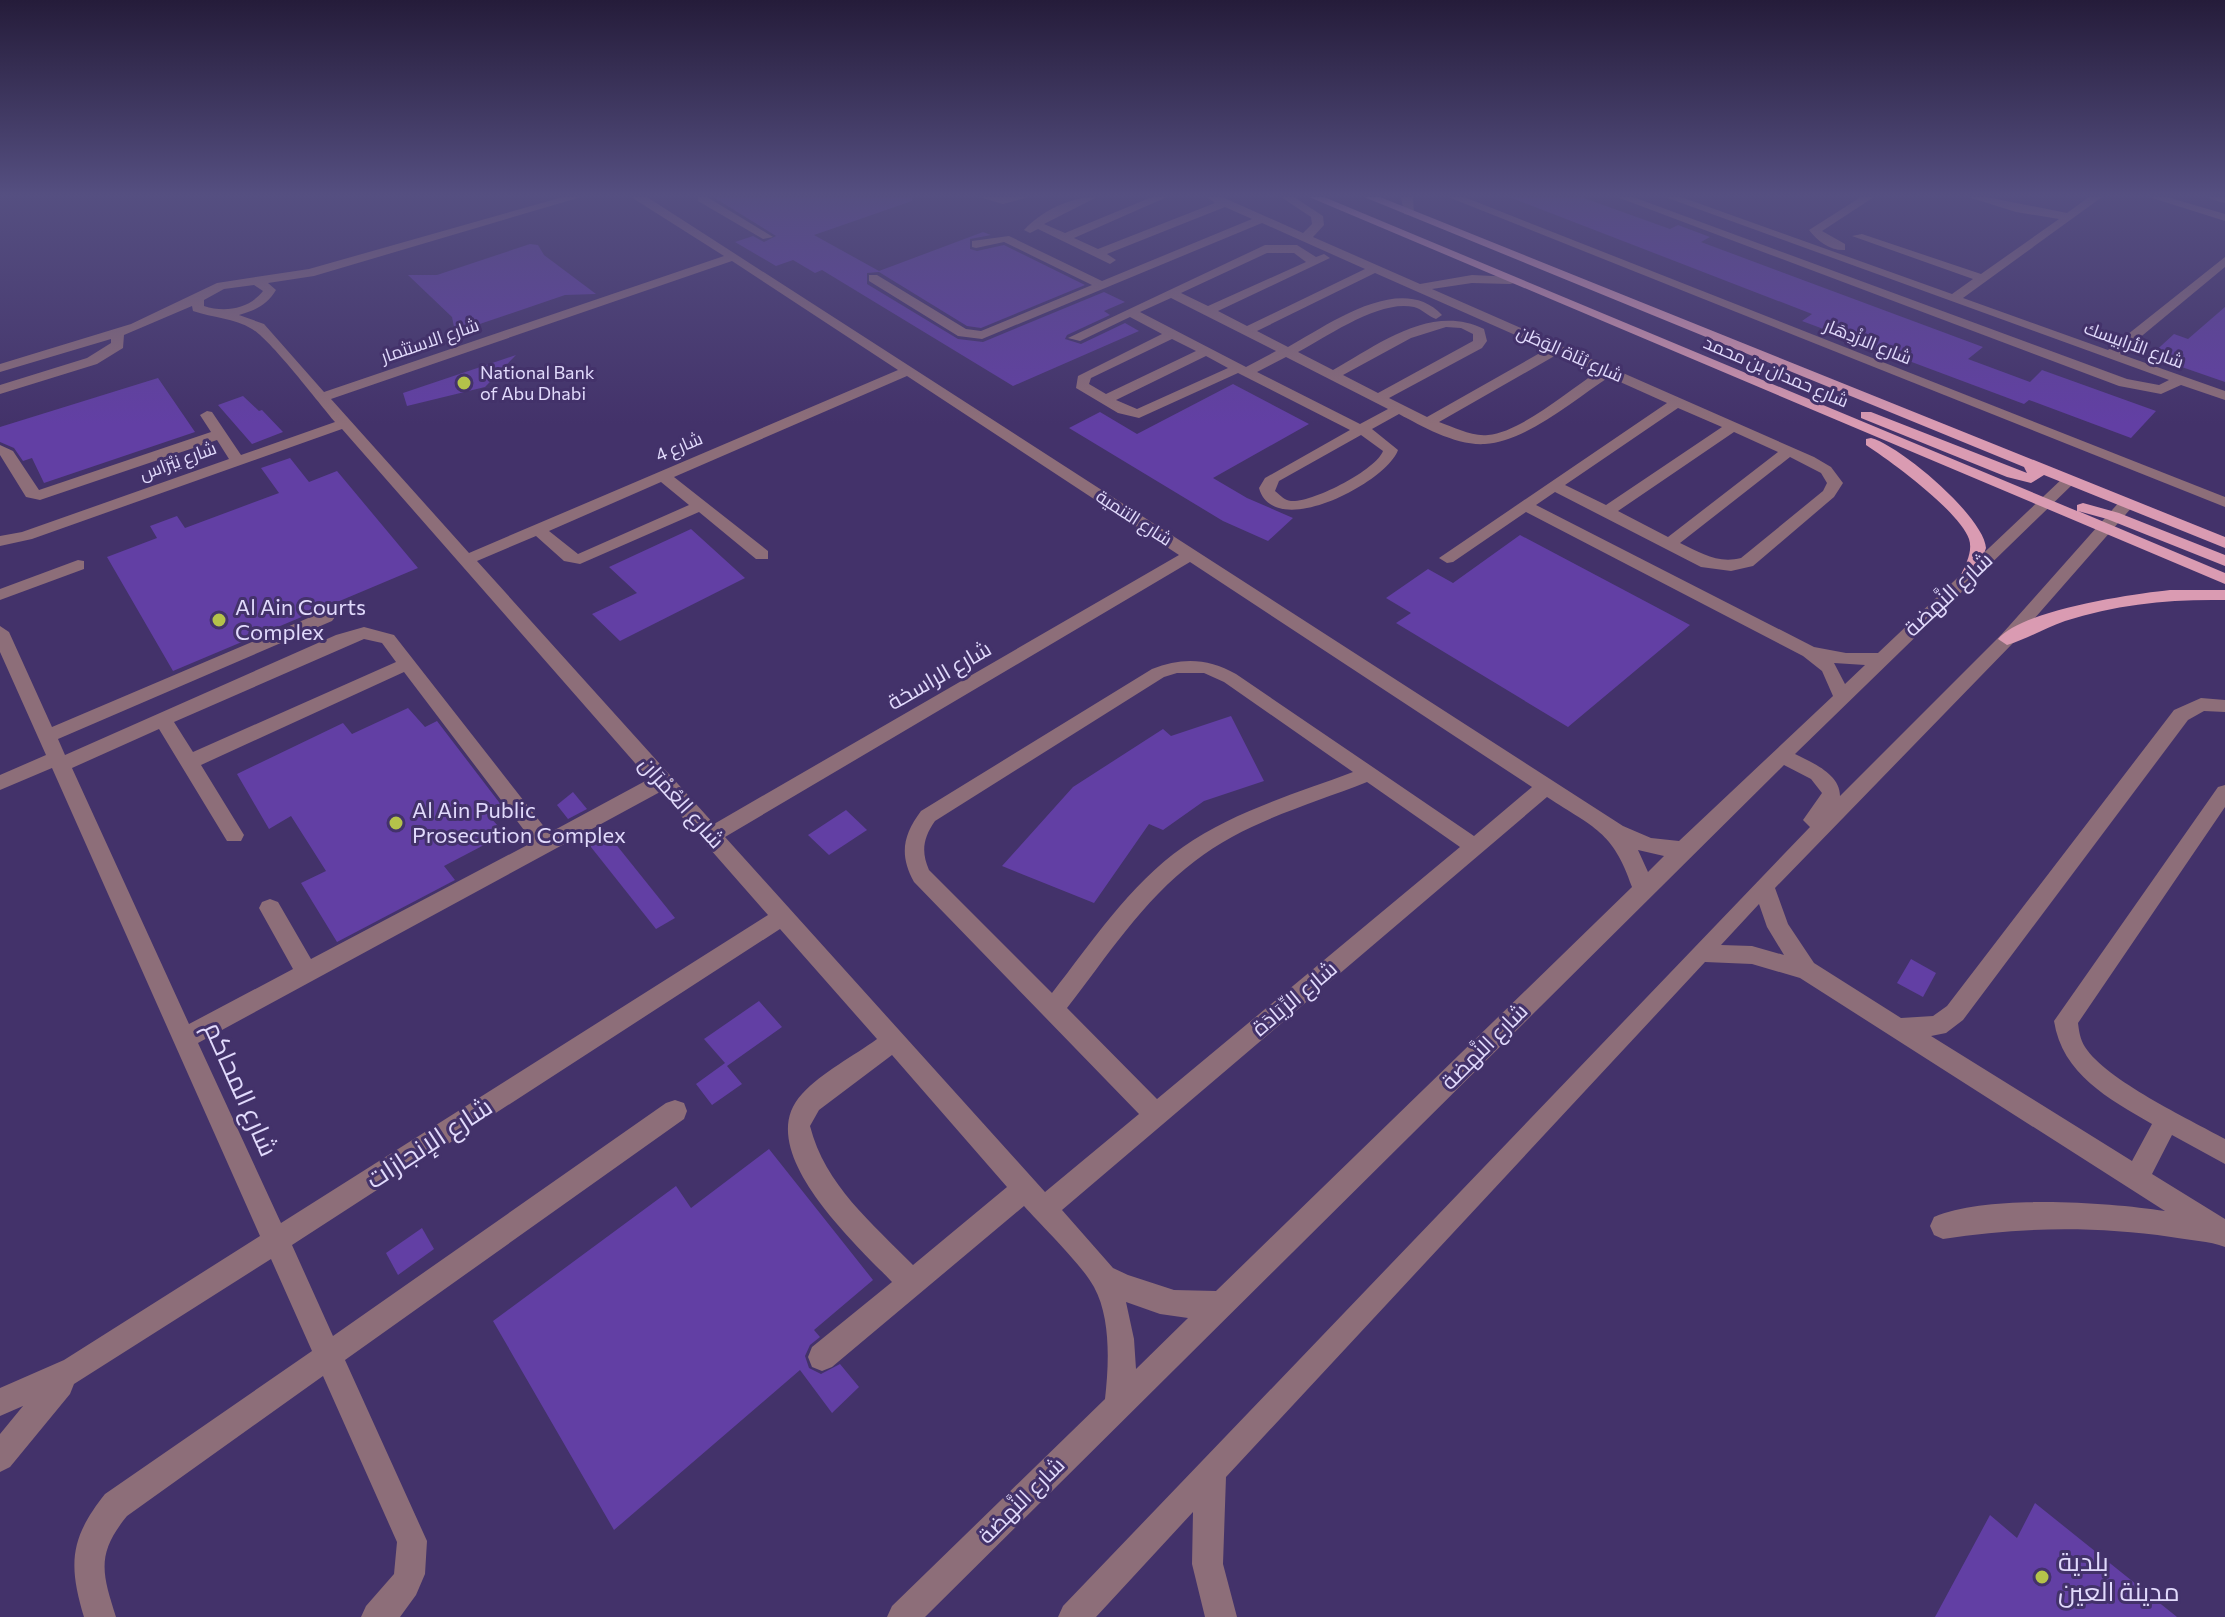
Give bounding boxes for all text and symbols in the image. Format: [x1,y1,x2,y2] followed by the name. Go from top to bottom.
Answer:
[377,313,482,369] street label: شارع الاستثمار
[1820,313,1915,370] street label: شارع الازْدِهَار
[2081,316,2187,374] street label: شارع الأرابيسك
[1513,320,1627,388] street label: شارع بُنَاة الوَطَن
[1700,331,1852,413] street label: شارع حمدان بن محمد
[480,361,595,404] place label: National Bank of Abu Dhabi
[455,374,473,392] marker: National Bank of Abu Dhabi
[652,426,706,468] street label: شارع 4
[136,436,220,486] street label: شارع نِبْرَاس
[1091,484,1177,552] street label: شارع التنمية
[1898,546,1999,643] street label: شارع النَّهضة
[235,593,366,645] place label: Al Ain Courts Complex
[210,611,228,629] marker: Al Ain Courts Complex
[882,634,997,717] street label: شارع الراسخة
[632,750,731,855] street label: شارع العُمْرَان
[412,796,626,848] place label: Al Ain Public Prosecution Complex
[387,814,405,832] marker: Al Ain Public Prosecution Complex
[1246,954,1343,1043] street label: شارع الرِّيَادَة
[1435,997,1534,1096] street label: شارع النَّهضة
[195,1016,286,1162] street label: شارع المحاكم
[359,1090,499,1196] street label: شارع الإنجازات
[972,1451,1071,1550] street label: شارع النَّهضة
[2058,1545,2180,1608] place label: بلدية مدينة العين
[2033,1568,2051,1586] marker: بلدية مدينة العين

